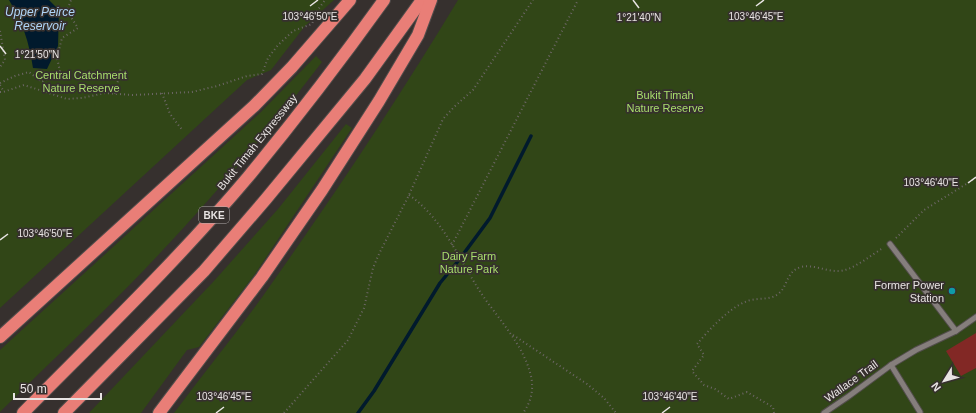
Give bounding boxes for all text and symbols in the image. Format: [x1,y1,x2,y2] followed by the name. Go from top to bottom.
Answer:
[5,5,75,33] water label: Upper Peirce Reservoir
[282,11,338,22] text: 103°46'50"E
[728,11,784,22] text: 103°46'45"E
[617,12,661,23] text: 1°21'40"N
[15,49,59,60] text: 1°21'50"N
[35,69,127,94] park label: Central Catchment Nature Reserve
[626,89,704,114] park label: Bukit Timah Nature Reserve
[215,91,300,192] street label: Bukit Timah Expressway
[903,177,959,188] text: 103°46'40"E
[199,207,229,223] road number: BKE
[17,228,73,239] text: 103°46'50"E
[440,250,499,275] park label: Dairy Farm Nature Park
[874,279,944,304] place label: Former Power Station
[947,286,957,296] marker: Former Power Station
[822,358,880,404] street label: Wallace Trail
[924,361,964,401] north arrow
[14,375,101,401] scale bar
[929,380,943,394] text: N
[20,382,47,396] text: 50 m
[196,391,252,402] text: 103°46'45"E
[642,391,698,402] text: 103°46'40"E

